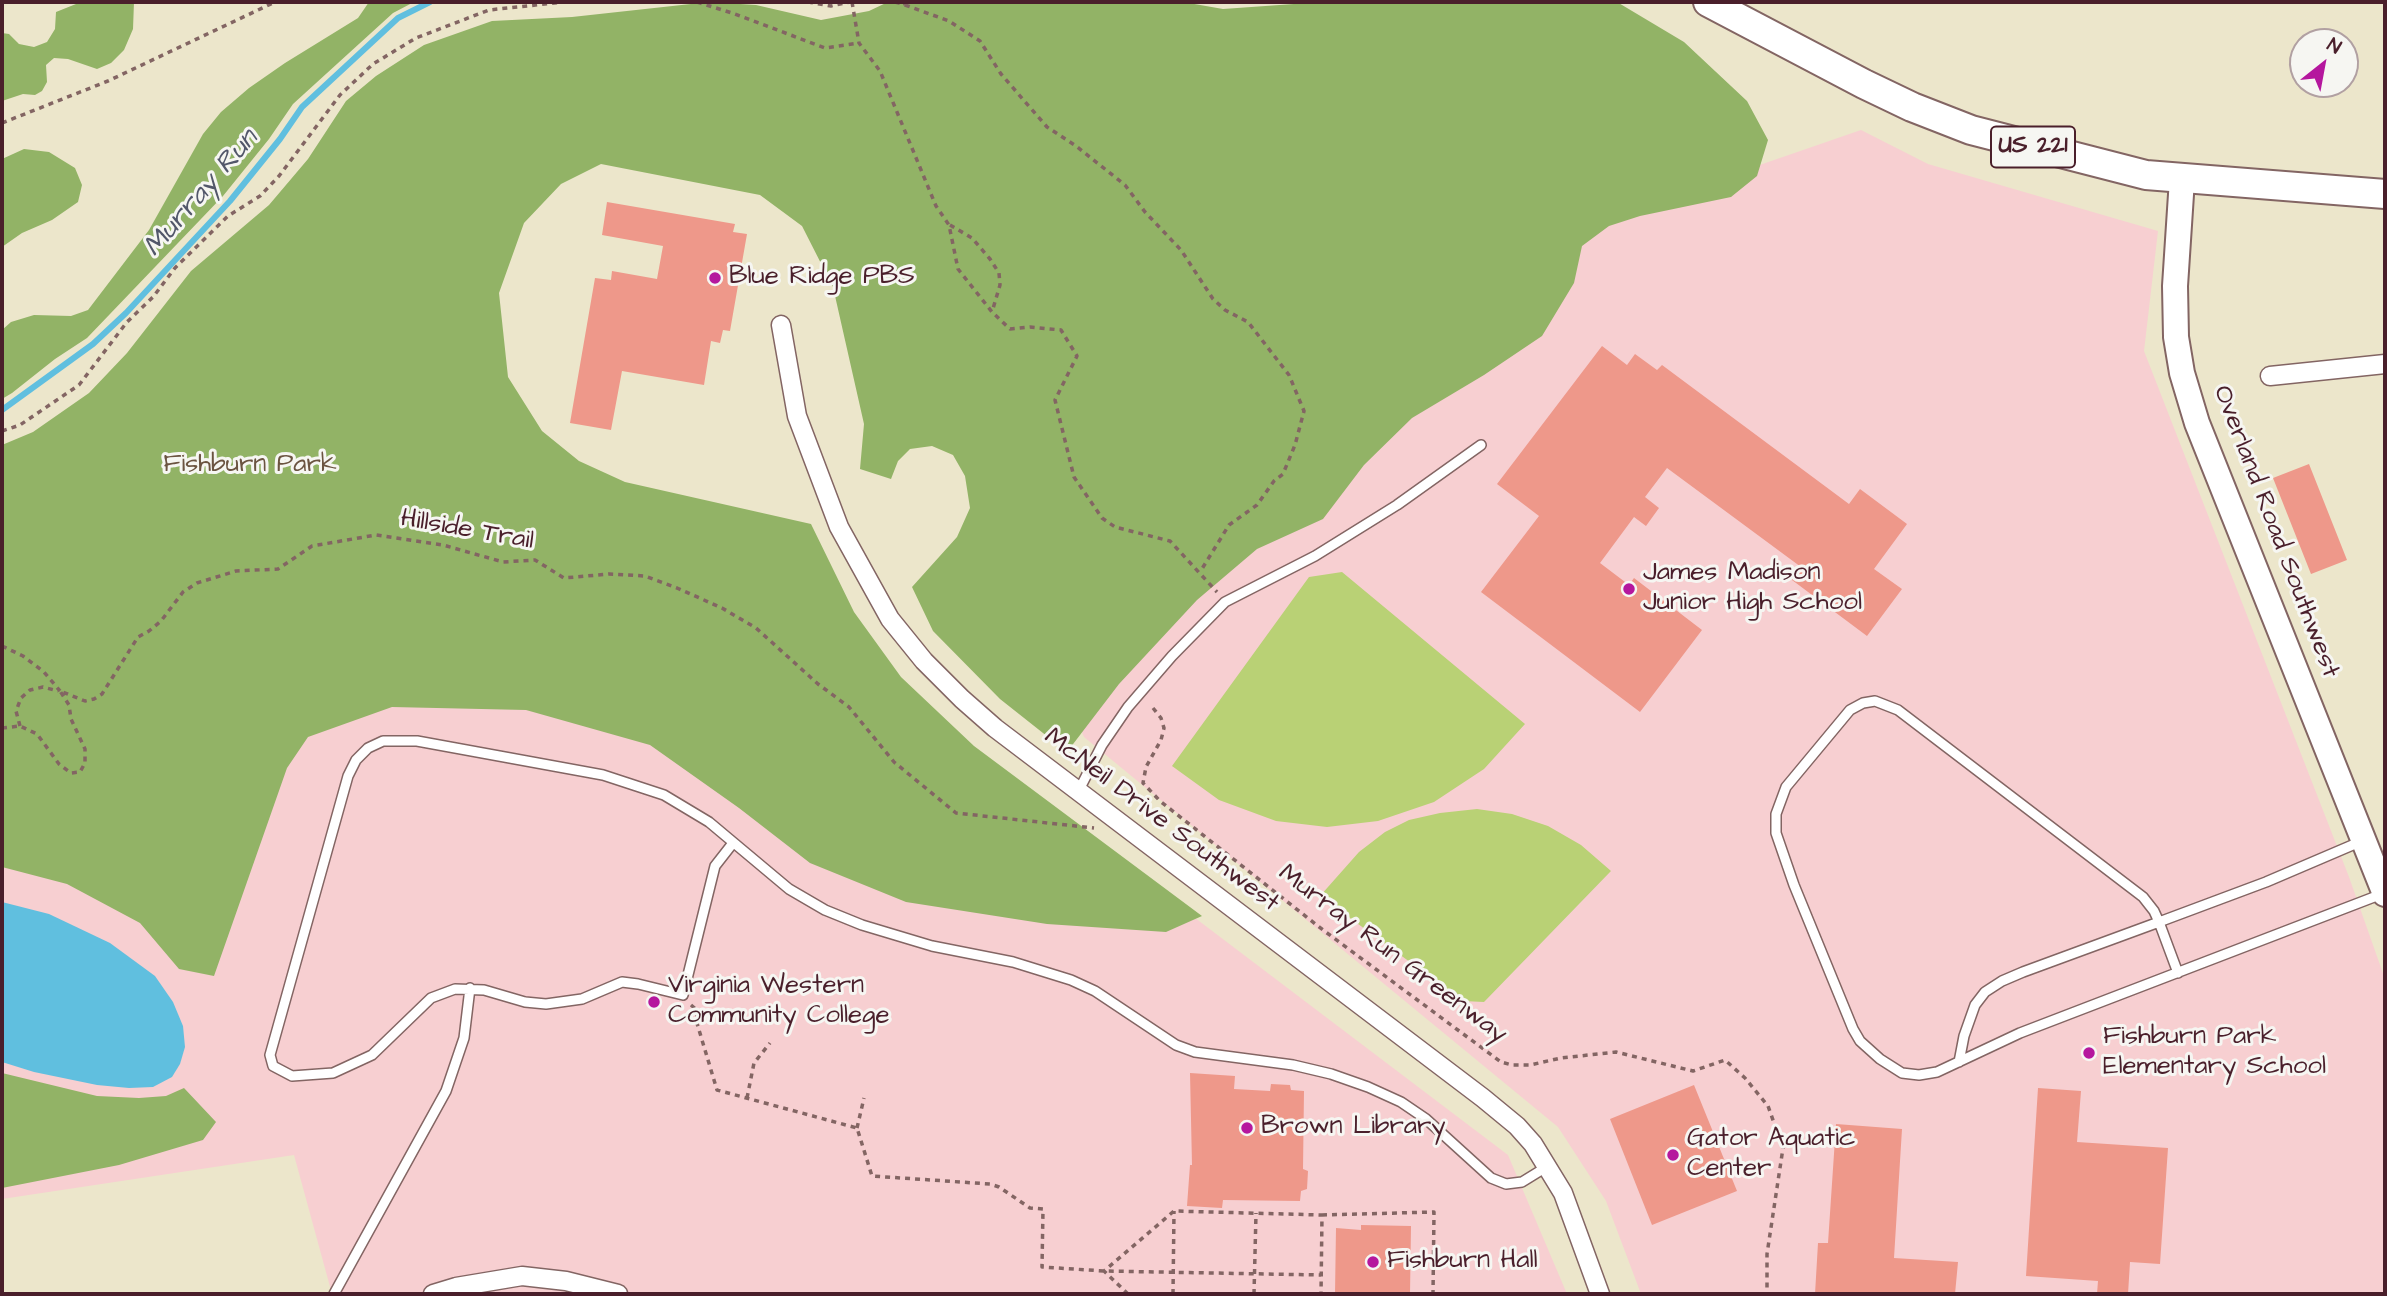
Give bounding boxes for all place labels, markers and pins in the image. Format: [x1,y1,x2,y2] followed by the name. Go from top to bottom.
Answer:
[729,262,915,294] place label: Blue Ridge PBS
[707,270,723,286] marker: Blue Ridge PBS
[1643,558,1862,620] place label: James Madison Junior High School
[1621,581,1637,597] marker: James Madison Junior High School
[668,971,890,1032] place label: Virginia Western Community College
[646,994,662,1010] marker: Virginia Western Community College
[2103,1022,2326,1084] place label: Fishburn Park Elementary School
[2081,1045,2097,1061] marker: Fishburn Park Elementary School
[1261,1112,1446,1144] place label: Brown Library
[1239,1120,1255,1136] marker: Brown Library
[1687,1124,1855,1186] place label: Gator Aquatic Center
[1665,1147,1681,1163] marker: Gator Aquatic Center
[1387,1246,1538,1278] place label: Fishburn Hall
[1365,1254,1381,1270] marker: Fishburn Hall

